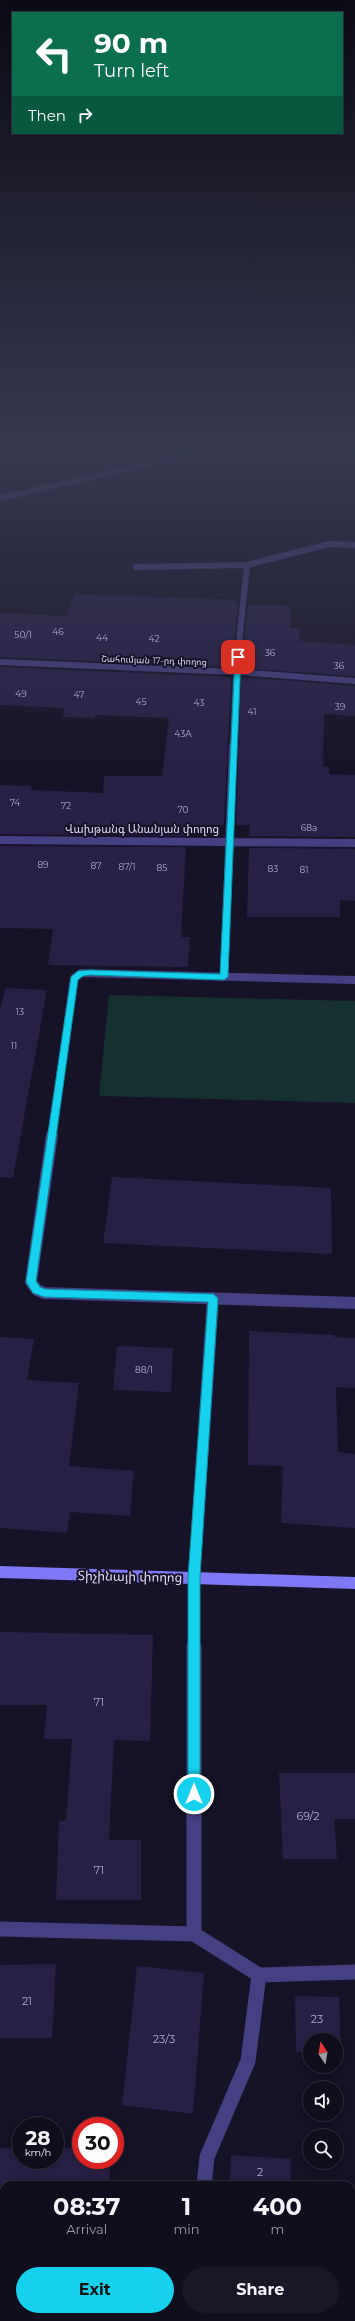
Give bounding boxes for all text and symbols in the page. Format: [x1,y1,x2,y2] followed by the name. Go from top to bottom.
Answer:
[94,26,168,60] text: 90 m
[28,28,80,80] icon: left
[94,60,169,82] text: Turn left
[74,104,96,126] icon: right
[28,106,66,125] text: Then
[52,626,64,637] house number: 46
[14,629,32,640] house number: 50/1
[96,632,108,643] house number: 44
[148,633,160,644] house number: 42
[221,640,255,674] pin
[227,646,249,668] icon: arrive
[265,647,276,658] house number: 36
[101,653,207,667] street label: Շահումյան 17-րդ փողոց
[334,660,345,671] house number: 36
[15,688,27,699] house number: 49
[74,689,84,700] house number: 47
[135,696,147,707] house number: 45
[194,697,204,708] house number: 43
[335,701,346,712] house number: 39
[248,706,256,717] house number: 41
[174,728,192,739] house number: 43A
[10,797,20,808] house number: 74
[61,800,71,811] house number: 72
[177,804,189,815] house number: 70
[65,822,219,836] street label: Վախթանգ Անանյան փողոց
[301,822,317,833] house number: 68a
[37,859,49,870] house number: 89
[90,860,102,871] house number: 87
[118,861,136,872] house number: 87/1
[157,862,167,873] house number: 85
[268,863,278,874] house number: 83
[300,864,309,875] house number: 81
[16,1006,24,1017] house number: 13
[11,1040,17,1051] house number: 11
[135,1364,153,1375] house number: 88/1
[78,1567,182,1585] street label: Տիչինայի փողոց
[94,1695,104,1709] house number: 71
[173,1773,215,1815] position arrow
[296,1809,320,1823] house number: 69/2
[94,1863,104,1877] house number: 71
[22,1994,32,2008] house number: 21
[311,2012,323,2026] house number: 23
[153,2032,175,2046] house number: 23/3
[303,2033,343,2073] north arrow
[303,2033,343,2169] map controls
[303,2081,343,2121] button: sound
[72,2117,124,2169] speed limit sign: 30
[26,2126,51,2150] text: 28
[303,2129,343,2169] button: search
[25,2146,51,2159] text: km/h
[257,2165,263,2179] house number: 2
[53,2192,120,2221] text: 08:37
[182,2192,191,2221] text: 1
[253,2192,302,2221] text: 400
[66,2221,107,2237] text: Arrival
[174,2221,200,2237] text: min
[270,2221,284,2237] text: m
[16,2267,174,2313] button: Exit
[182,2267,339,2313] button: Share

